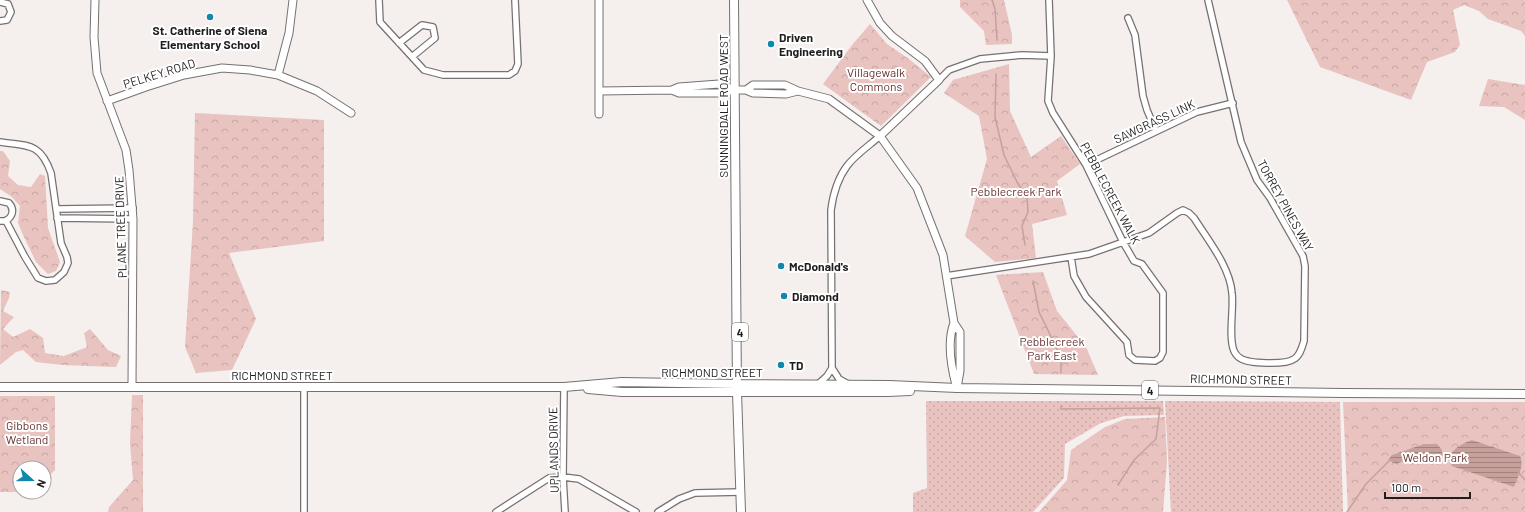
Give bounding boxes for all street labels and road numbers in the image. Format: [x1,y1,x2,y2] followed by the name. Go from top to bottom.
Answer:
[716,34,730,178] street label: SUNNINGDALE ROAD WEST
[121,55,197,91] street label: PELKEY ROAD
[1111,96,1197,146] street label: SAWGRASS LINK
[1078,140,1144,247] street label: PEBBLECREEK WALK
[1255,157,1317,253] street label: TORREY PINES WAY
[111,176,129,278] street label: PLANE TREE DRIVE
[732,323,748,341] road number: 4
[661,365,763,379] street label: RICHMOND STREET
[231,368,333,382] street label: RICHMOND STREET
[1190,371,1292,387] street label: RICHMOND STREET
[1142,381,1158,399] road number: 4
[545,407,561,493] street label: UPLANDS DRIVE

